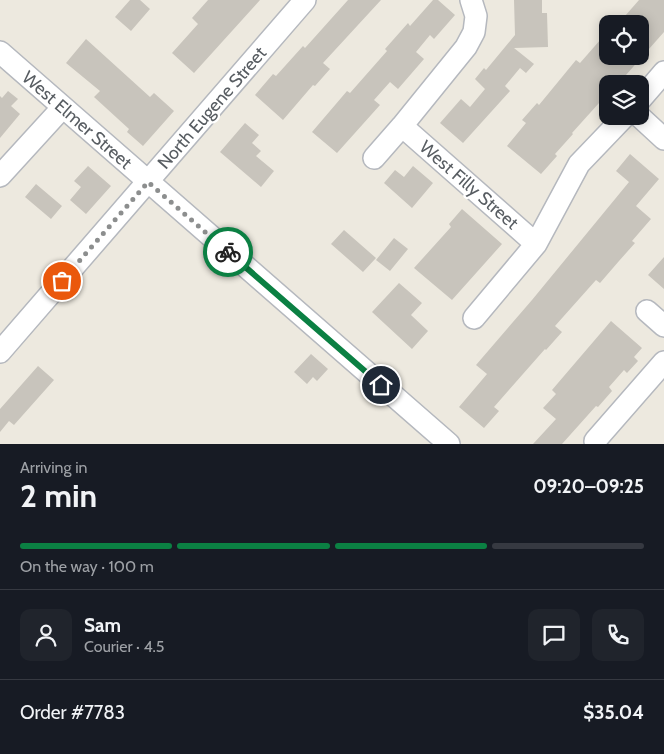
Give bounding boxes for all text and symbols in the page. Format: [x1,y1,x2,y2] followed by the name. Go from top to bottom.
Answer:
[599,15,649,125] map controls
[599,15,649,65] button: locate
[153,42,271,174] street label: North Eugene Street
[18,66,136,174] street label: West Elmer Street
[599,75,649,125] button: layers
[415,136,523,234] street label: West Filly Street
[203,227,253,277] courier
[214,238,242,266] icon: bike
[41,260,83,302] pin
[48,267,76,295] icon: bag
[360,364,402,406] pin
[367,371,395,399] icon: home
[20,458,87,477] text: Arriving in
[533,475,644,498] text: 09:20–09:25
[20,476,97,515] text: 2 min
[20,557,154,576] text: On the way · 100 m
[20,609,72,661] button: person
[528,609,580,661] button: chat
[592,609,644,661] button: phone
[84,614,121,637] text: Sam
[84,637,165,656] text: Courier · 4.5
[20,701,125,724] text: Order #7783
[583,701,644,724] text: $35.04

